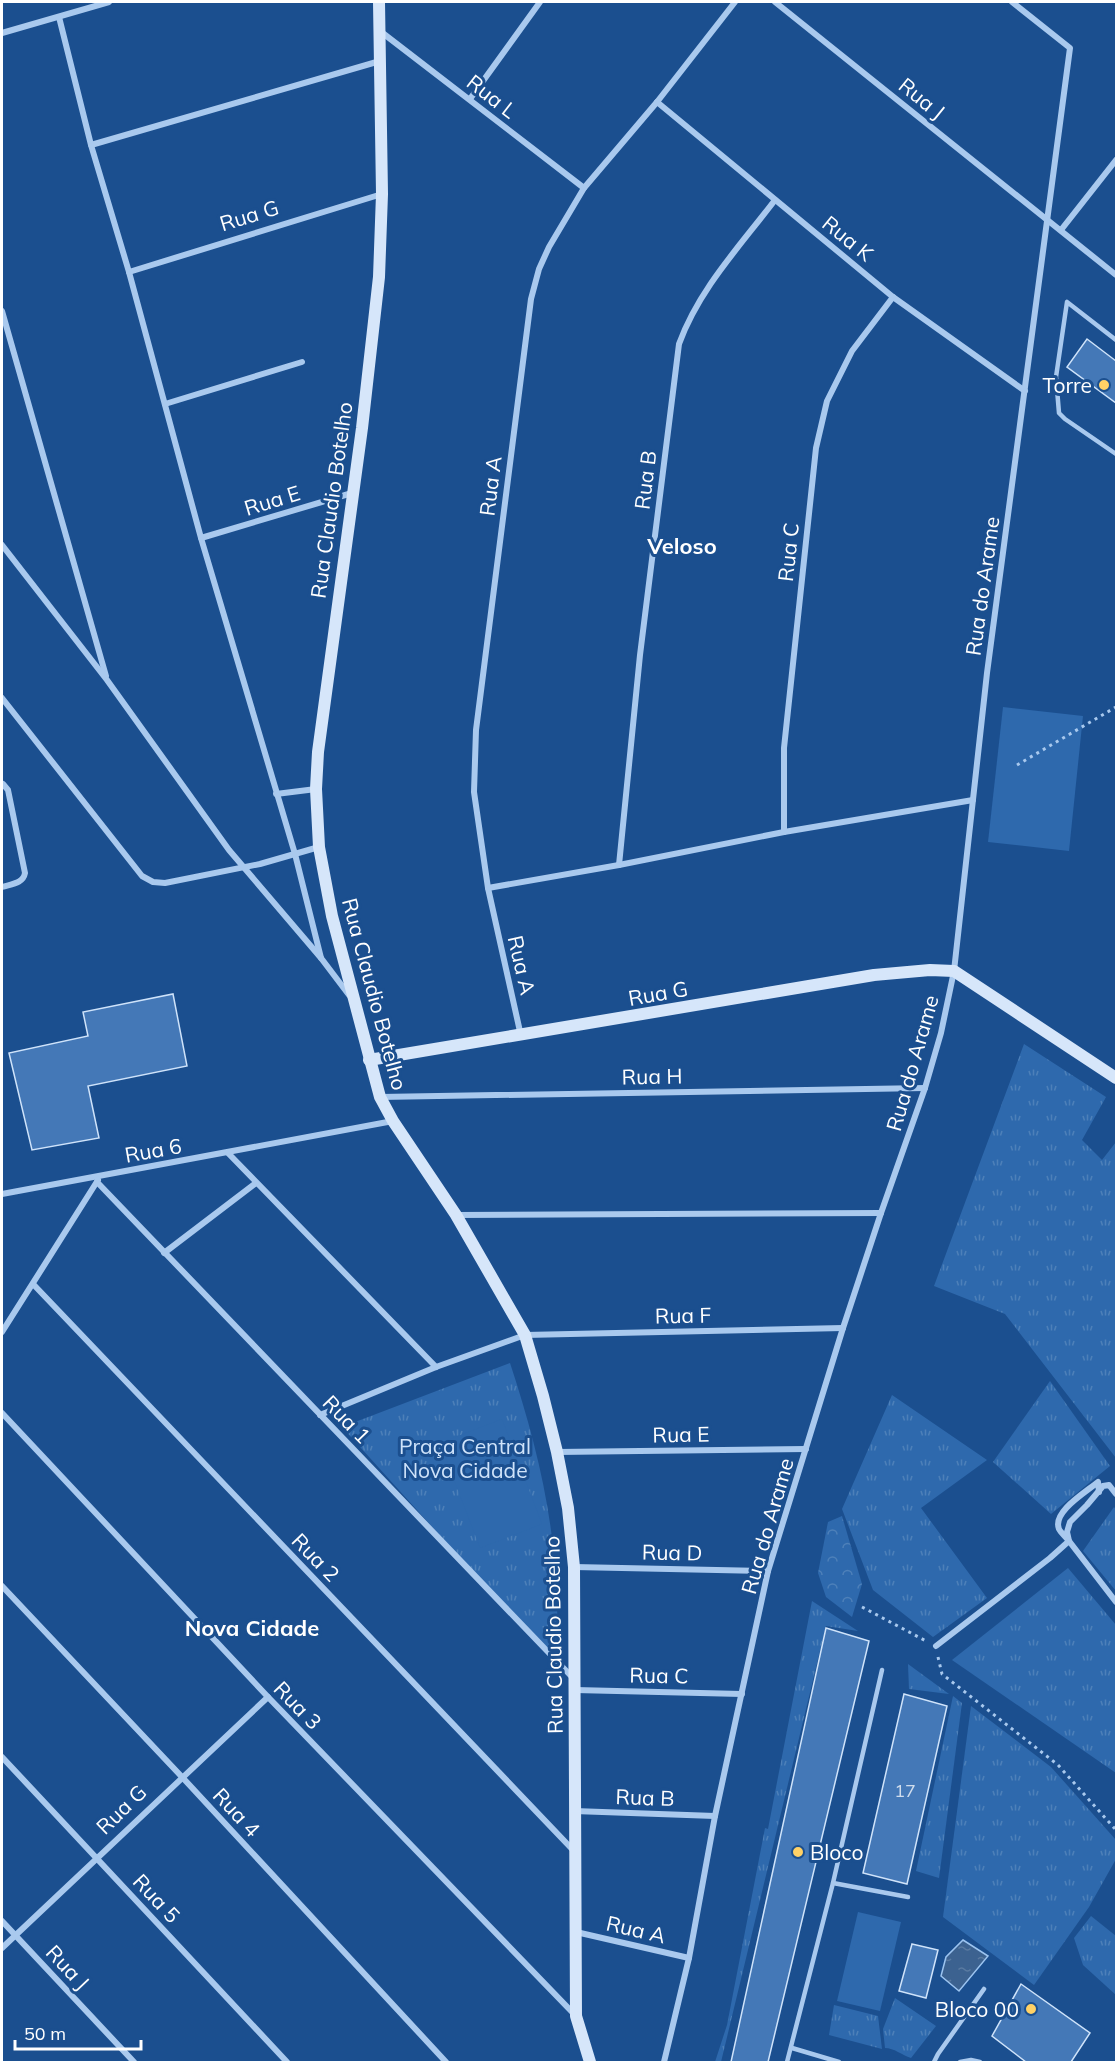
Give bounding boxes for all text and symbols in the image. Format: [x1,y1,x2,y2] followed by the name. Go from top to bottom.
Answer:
[462,68,523,124] street label: Rua L
[894,72,950,124] street label: Rua J
[216,194,282,236] street label: Rua G
[817,210,879,267] street label: Rua K
[1042,372,1092,398] place label: Torre
[1097,378,1111,392] marker: Torre
[304,400,358,600] street label: Rua Claudio Botelho
[629,449,661,511] street label: Rua B
[473,454,507,517] street label: Rua A
[241,479,303,521] street label: Rua E
[959,515,1005,657] street label: Rua do Arame
[772,521,804,583] street label: Rua C
[646,532,717,560] district label: Veloso
[337,895,413,1093] street label: Rua Claudio Botelho
[503,933,542,998] street label: Rua A
[626,975,690,1011] street label: Rua G
[880,992,944,1134] street label: Rua do Arame
[621,1062,683,1090] street label: Rua H
[123,1132,183,1168] street label: Rua 6
[655,1302,712,1328] street label: Rua F
[318,1389,376,1449] street label: Rua 1
[652,1421,710,1447] street label: Rua E
[399,1433,531,1483] park label: Praça Central Nova Cidade
[735,1455,799,1597] street label: Rua do Arame
[287,1527,345,1587] street label: Rua 2
[538,1536,568,1734] street label: Rua Claudio Botelho
[642,1538,702,1566] street label: Rua D
[185,1614,319,1642] district label: Nova Cidade
[629,1661,689,1689] street label: Rua C
[269,1675,327,1735] street label: Rua 3
[90,1779,152,1839] street label: Rua G
[894,1779,916,1802] house number: 17
[208,1782,266,1842] street label: Rua 4
[615,1783,675,1811] street label: Rua B
[810,1839,863,1865] place label: Bloco
[791,1845,805,1859] marker: Bloco
[128,1868,186,1928] street label: Rua 5
[604,1910,669,1949] street label: Rua A
[41,1939,95,1995] street label: Rua J
[935,1996,1019,2022] place label: Bloco 00
[1024,2002,1038,2016] marker: Bloco 00
[15,2013,141,2051] scale bar
[24,2022,66,2045] text: 50 m

